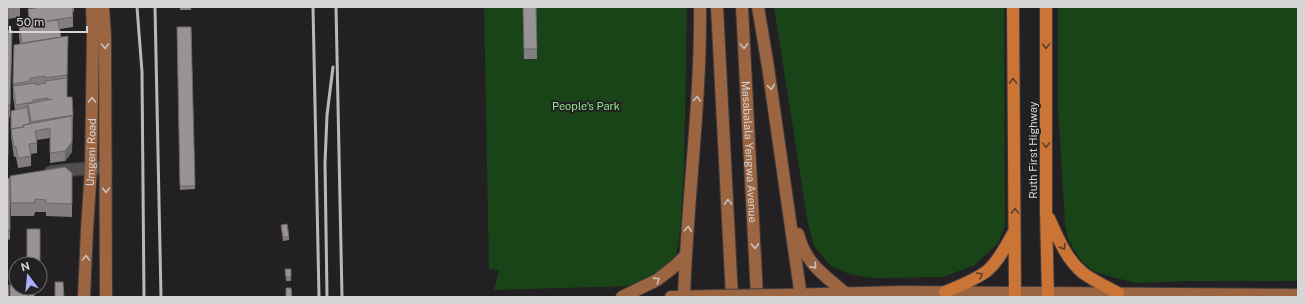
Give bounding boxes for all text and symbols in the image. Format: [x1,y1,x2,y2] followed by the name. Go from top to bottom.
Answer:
[10,8,87,34] scale bar
[16,15,44,29] text: 50 m
[101,43,110,49] one-way arrow
[739,43,748,49] one-way arrow
[1042,43,1050,49] one-way arrow
[1009,78,1017,84] one-way arrow
[740,81,759,223] street label: Masabalala Yengwa Avenue
[766,84,775,90] one-way arrow
[693,96,702,102] one-way arrow
[88,97,96,103] one-way arrow
[552,100,620,112] park label: People's Park
[1027,101,1039,199] street label: Ruth First Highway
[84,118,98,187] street label: Umgeni Road
[1042,142,1050,148] one-way arrow
[102,187,110,193] one-way arrow
[723,199,732,205] one-way arrow
[1011,208,1019,214] one-way arrow
[683,226,692,232] one-way arrow
[750,243,759,249] one-way arrow
[1058,243,1065,250] one-way arrow
[81,255,90,261] one-way arrow
[8,256,48,296] north arrow
[19,259,31,273] text: N
[809,261,816,268] one-way arrow
[976,272,983,280] one-way arrow
[653,277,660,285] one-way arrow

